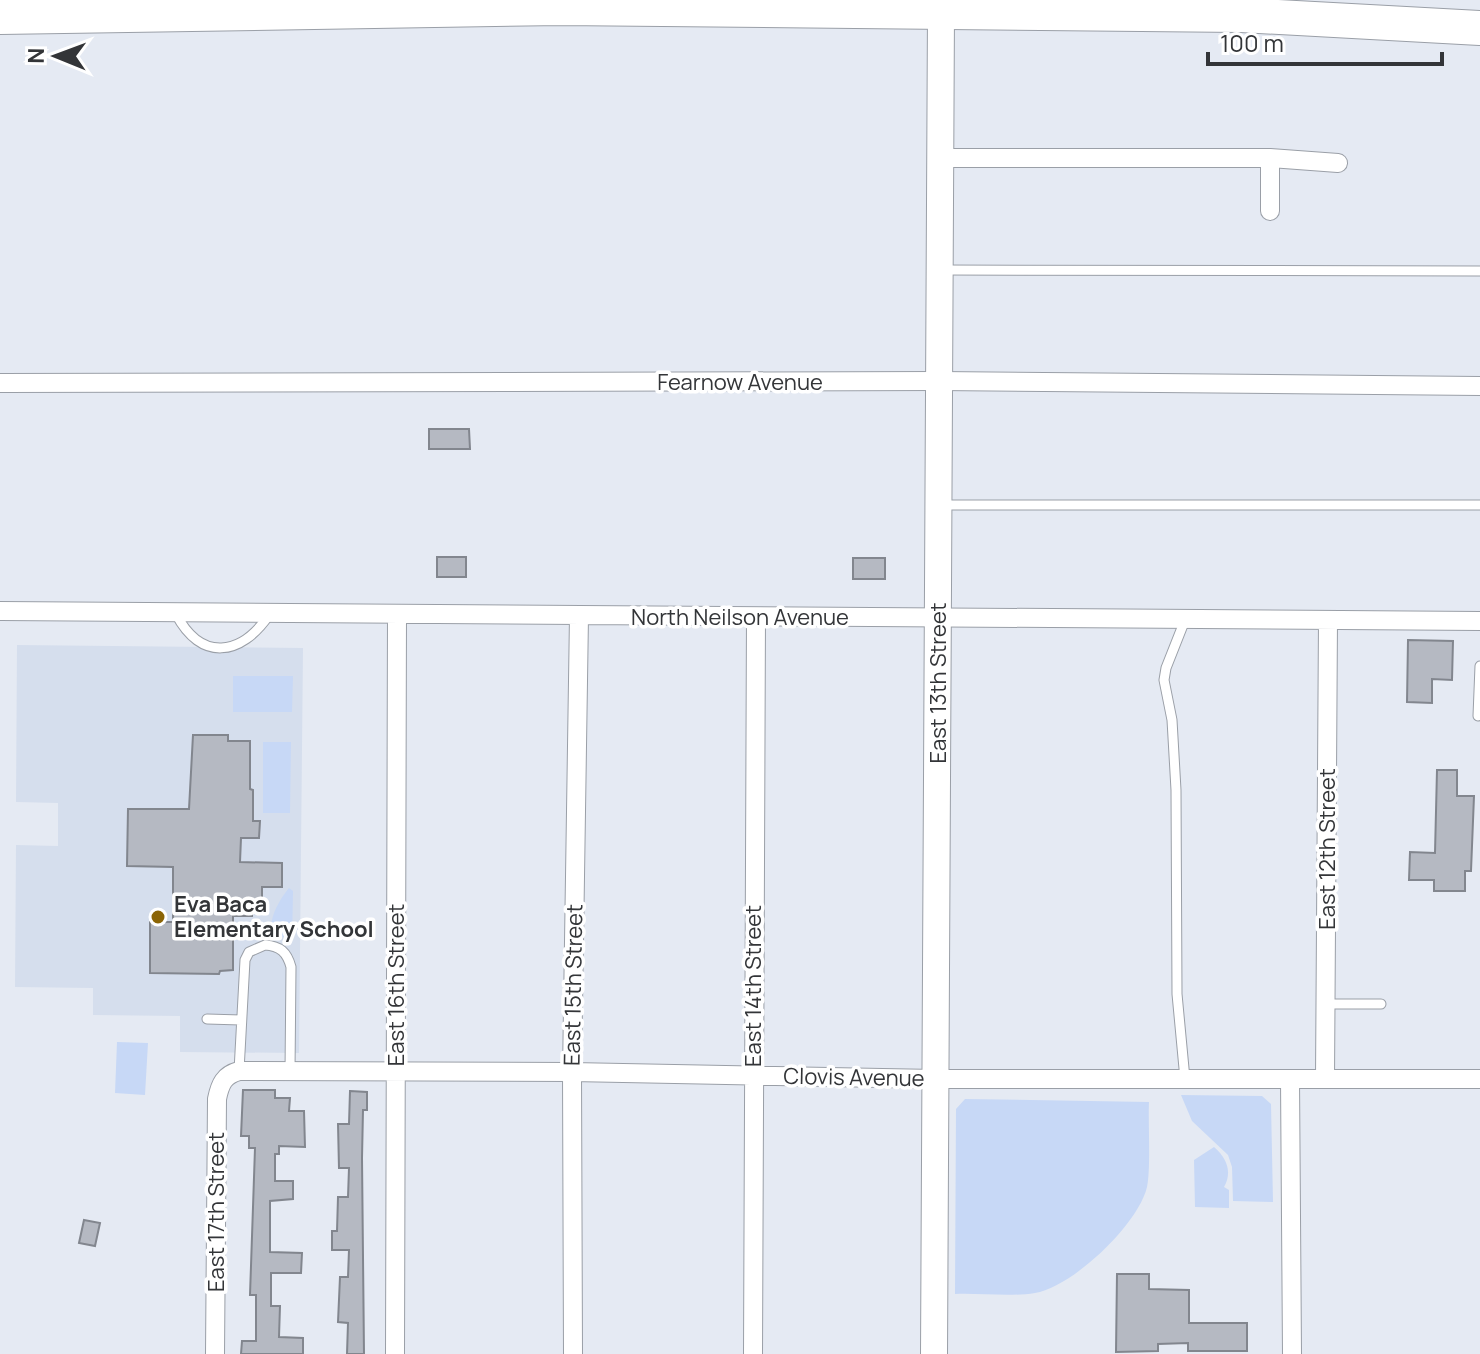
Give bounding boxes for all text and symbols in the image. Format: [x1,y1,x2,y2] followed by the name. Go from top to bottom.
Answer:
[16,16,96,96] north arrow
[1208,16,1442,66] scale bar
[1220,26,1284,59] text: 100 m
[21,47,51,64] text: N
[657,367,823,397] street label: Fearnow Avenue
[631,602,849,632] street label: North Neilson Avenue
[923,602,953,764] street label: East 13th Street
[1312,768,1342,930] street label: East 12th Street
[174,889,374,944] place label: Eva Baca Elementary School
[381,903,411,1066] street label: East 16th Street
[557,904,589,1066] street label: East 15th Street
[738,905,768,1067] street label: East 14th Street
[149,908,167,926] marker: Eva Baca Elementary School
[783,1061,925,1093] street label: Clovis Avenue
[201,1132,231,1292] street label: East 17th Street

